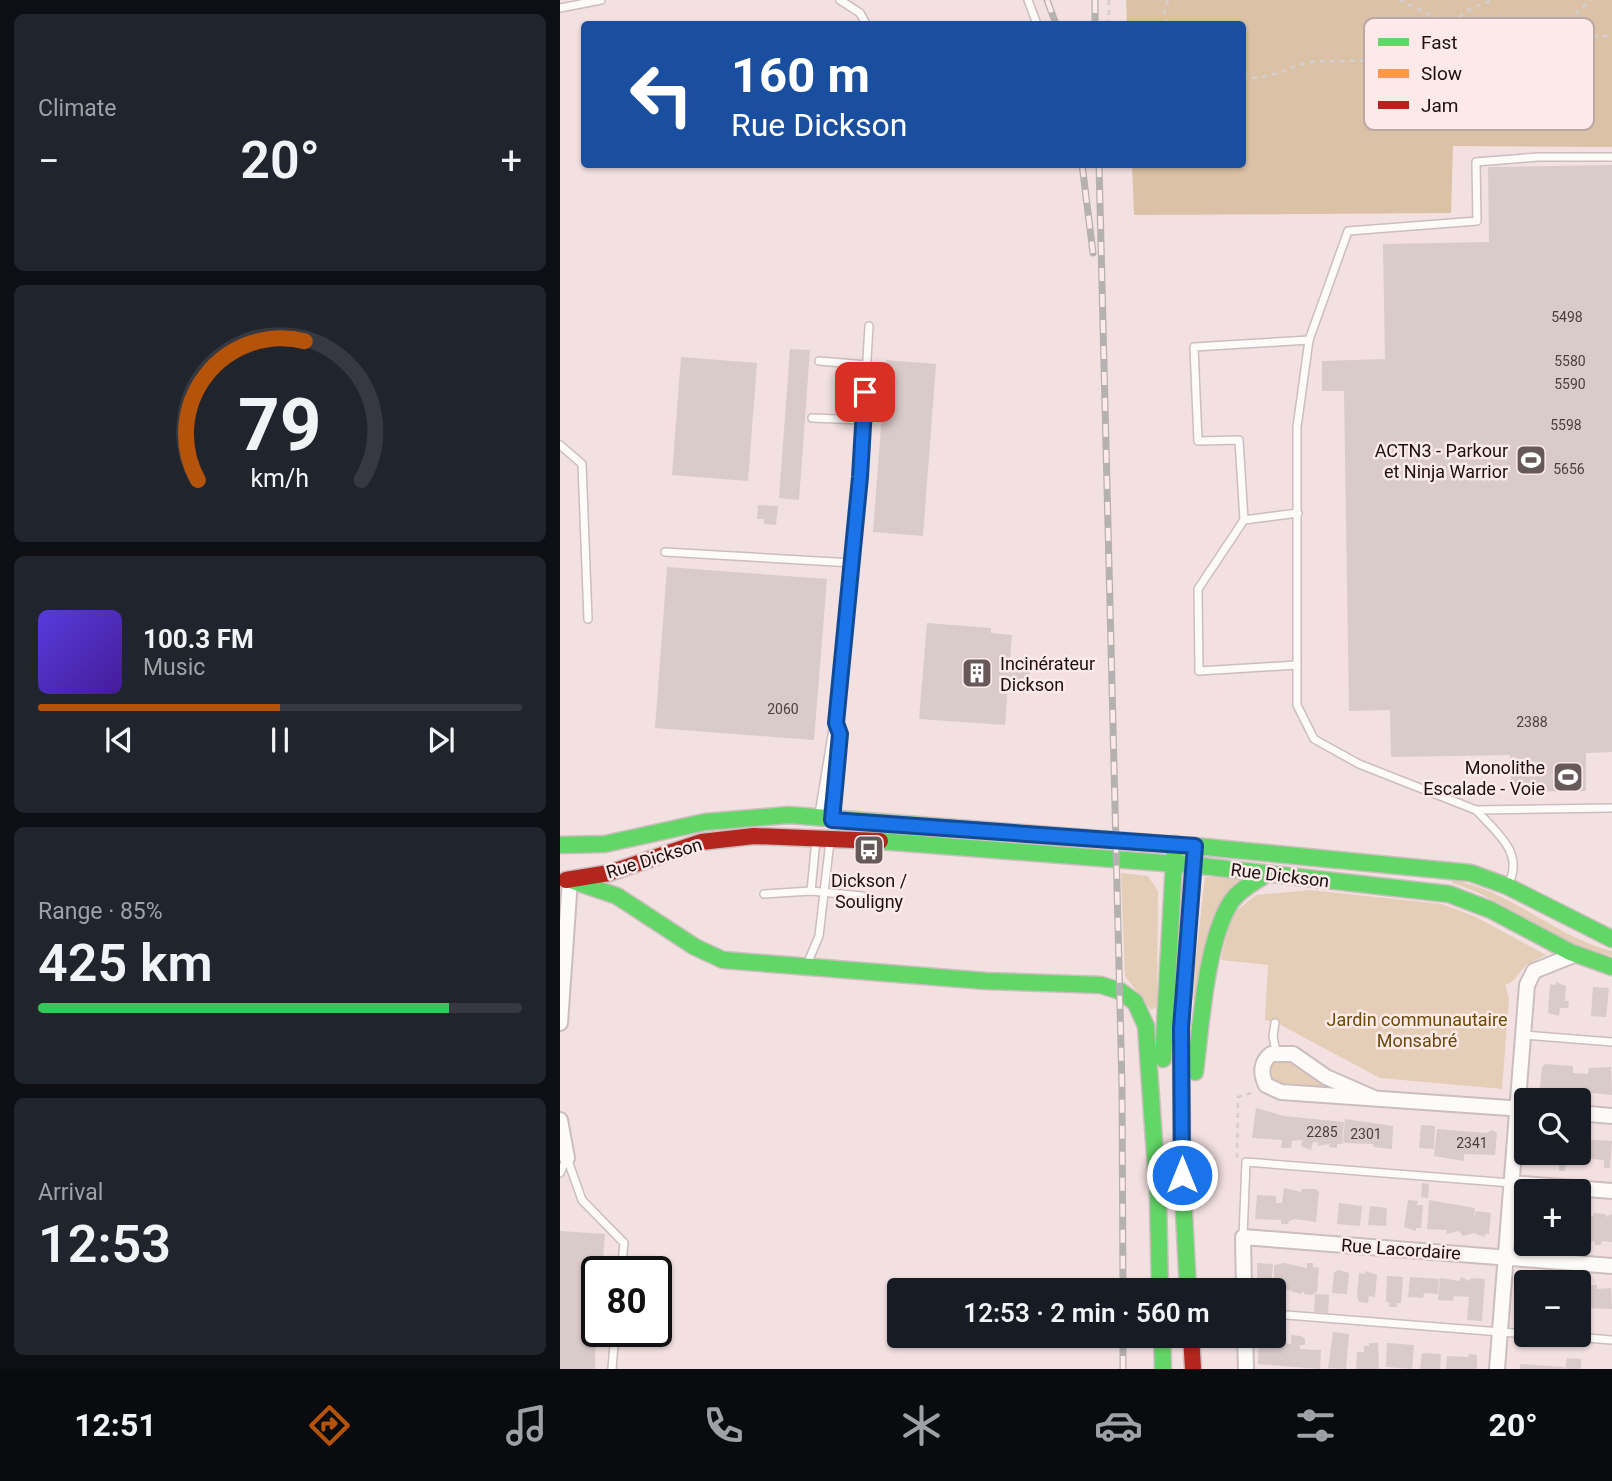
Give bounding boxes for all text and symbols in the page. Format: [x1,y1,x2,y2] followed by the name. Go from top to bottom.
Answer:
[1364,18,1594,130] legend
[1421,31,1458,54] text: Fast
[731,47,870,104] text: 160 m
[616,49,707,140] icon: left
[1421,62,1462,85] text: Slow
[1421,94,1458,117] text: Jam
[38,95,117,122] text: Climate
[731,106,907,144] text: Rue Dickson
[240,130,320,191] text: 20°
[38,139,60,183] text: −
[500,139,522,183] text: +
[1551,309,1583,325] house number: 5498
[1554,353,1586,369] house number: 5580
[835,362,895,422] pin
[846,373,884,411] icon: arrive
[1554,376,1586,392] house number: 5590
[238,382,322,468] text: 79
[1550,417,1582,433] house number: 5598
[1375,440,1508,482] place label: ACTN3 - Parkour et Ninja Warrior
[1514,443,1548,477] sports icon: ACTN3 - Parkour et Ninja Warrior
[1553,461,1585,477] house number: 5656
[251,463,309,492] text: km/h
[143,624,254,654] text: 100.3 FM
[1000,653,1095,695] place label: Incinérateur Dickson
[143,654,205,681] text: Music
[960,656,994,690] building icon: Incinérateur Dickson
[767,701,799,717] house number: 2060
[1516,714,1548,730] house number: 2388
[100,721,138,759] icon: previous
[261,721,299,759] icon: pause
[422,721,460,759] icon: next
[1423,757,1545,799] place label: Monolithe Escalade - Voie
[1551,760,1585,794] sports icon: Monolithe Escalade - Voie
[603,833,705,883] street label: Rue Dickson
[852,833,886,867] bus stop icon: Dickson / Souligny
[1229,859,1331,891] street label: Rue Dickson
[831,870,907,912] place label: Dickson / Souligny
[38,898,163,925] text: Range · 85%
[38,933,213,994] text: 425 km
[1327,1009,1507,1051] park label: Jardin communautaire Monsabré
[1514,1088,1591,1347] map controls
[1514,1088,1591,1165] button: search
[1306,1124,1338,1140] house number: 2285
[1350,1126,1382,1142] house number: 2301
[1456,1135,1488,1151] house number: 2341
[1145,1138,1219,1212] position arrow
[38,1179,103,1206] text: Arrival
[1514,1179,1591,1256] button: +
[38,1214,171,1275] text: 12:53
[1340,1234,1462,1264] street label: Rue Lacordaire
[581,1256,672,1347] speed limit sign: 80
[1514,1270,1591,1347] button: −
[963,1298,1210,1328] text: 12:53 · 2 min · 560 m
[305,1401,354,1450] icon: directions
[502,1401,551,1450] icon: music
[699,1401,748,1450] icon: phone
[897,1401,946,1450] icon: climate
[1094,1401,1143,1450] icon: car
[1291,1401,1340,1450] icon: filters
[74,1406,157,1444] text: 12:51
[1489,1406,1538,1444] text: 20°

